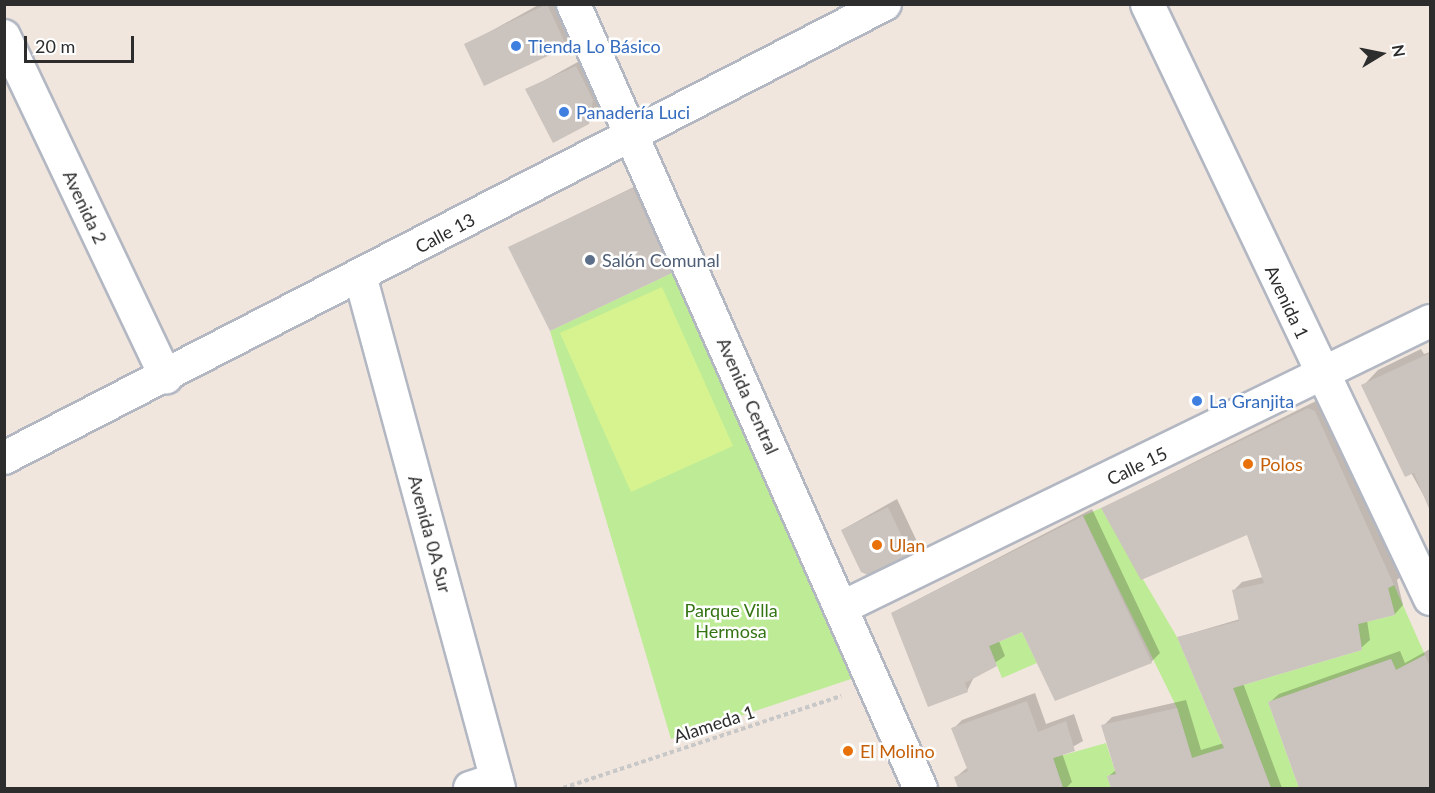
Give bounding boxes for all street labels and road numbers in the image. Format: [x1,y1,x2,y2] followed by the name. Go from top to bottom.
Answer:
[59,167,111,247] street label: Avenida 2
[411,208,479,258] street label: Calle 13
[1261,262,1313,342] street label: Avenida 1
[713,334,783,458] street label: Avenida Central
[1103,442,1171,490] street label: Calle 15
[404,473,456,595] street label: Avenida 0A Sur
[671,701,757,747] street label: Alameda 1

